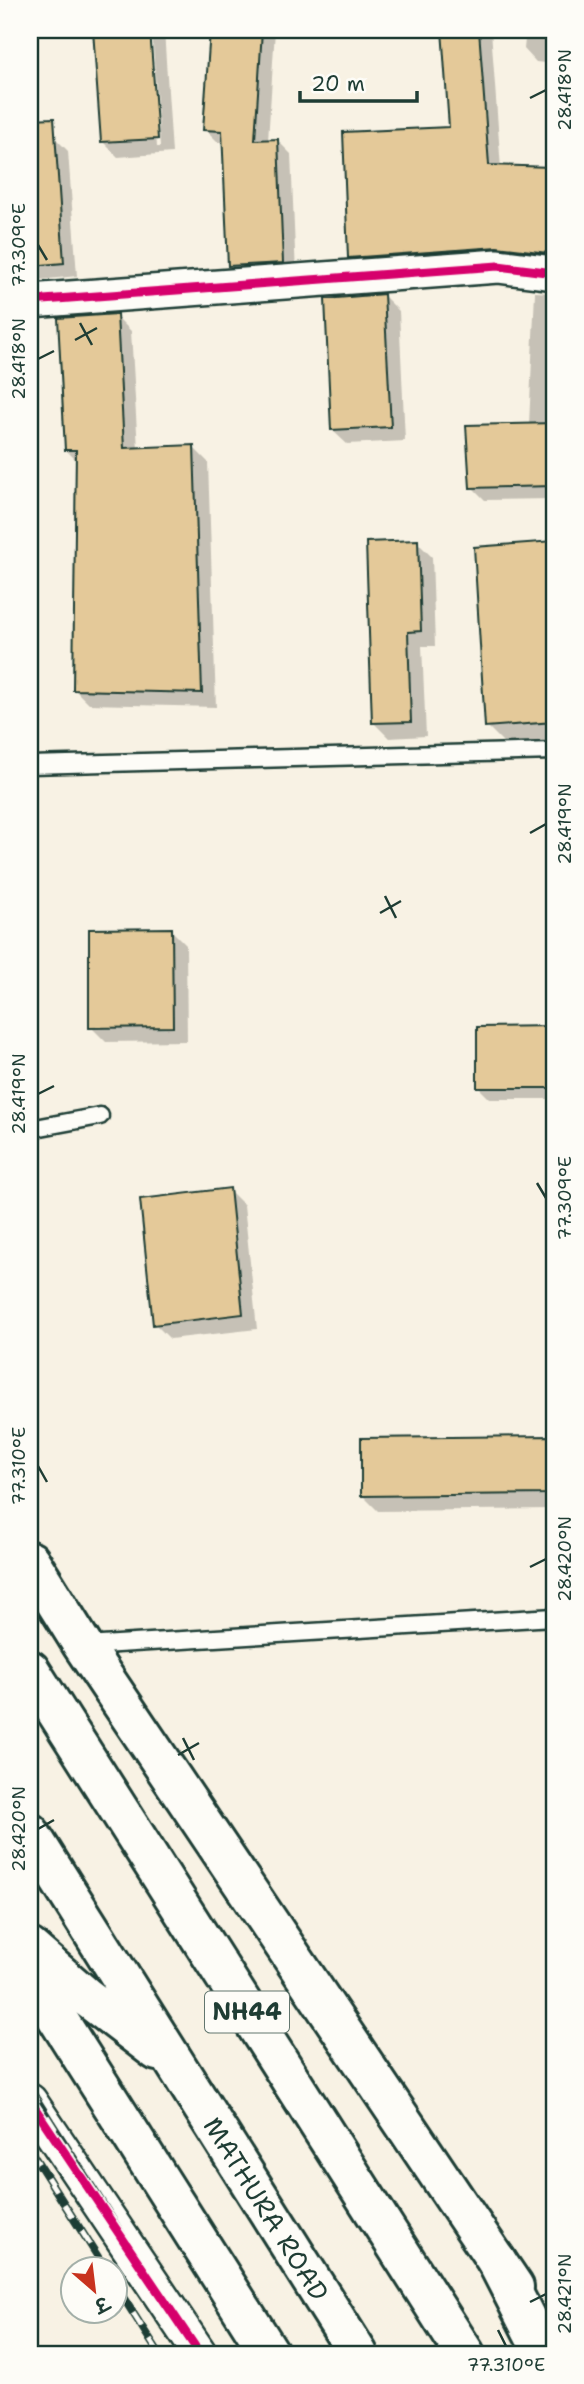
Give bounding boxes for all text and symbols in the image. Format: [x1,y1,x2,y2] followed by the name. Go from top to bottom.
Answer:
[553,49,577,131] text: 28.418°N
[300,60,418,104] scale bar
[311,70,365,98] text: 20 m
[7,203,31,287] text: 77.309°E
[7,318,31,400] text: 28.418°N
[553,783,577,865] text: 28.419°N
[7,1053,31,1135] text: 28.419°N
[553,1156,577,1240] text: 77.309°E
[7,1427,31,1505] text: 77.310°E
[553,1516,577,1602] text: 28.420°N
[7,1786,31,1872] text: 28.420°N
[205,1992,289,2033] road number: NH44
[196,2110,337,2307] street label: MATHURA ROAD
[60,2254,130,2324] north arrow
[553,2254,577,2334] text: 28.421°N
[88,2290,115,2320] text: उ
[467,2353,545,2377] text: 77.310°E

